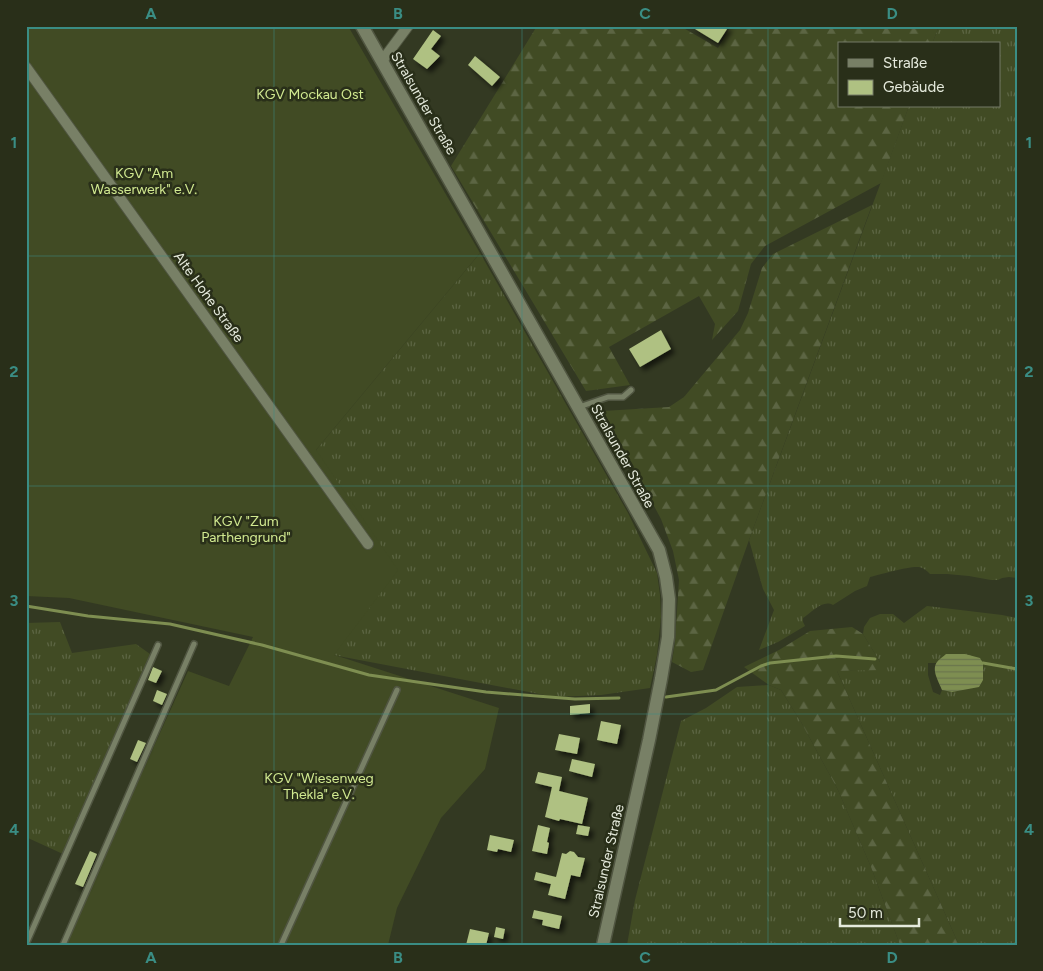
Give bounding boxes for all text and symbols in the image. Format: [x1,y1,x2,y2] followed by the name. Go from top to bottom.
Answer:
[145,4,157,23] text: A
[393,4,403,23] text: B
[639,4,651,23] text: C
[886,4,898,23] text: D
[838,42,1000,108] legend
[387,49,460,158] street label: Stralsunder Straße
[883,54,927,72] text: Straße
[883,78,944,96] text: Gebäude
[256,86,364,103] park label: KGV Mockau Ost
[11,133,17,152] text: 1
[1026,133,1032,152] text: 1
[91,165,197,198] park label: KGV "Am Wasserwerk" e.V.
[170,249,247,346] street label: Alte Hohe Straße
[9,362,19,381] text: 2
[1024,362,1034,381] text: 2
[587,401,658,512] street label: Stralsunder Straße
[201,513,291,546] park label: KGV "Zum Parthengrund"
[10,591,19,610] text: 3
[1025,591,1034,610] text: 3
[264,770,374,803] park label: KGV "Wiesenweg Thekla" e.V.
[585,802,628,920] street label: Stralsunder Straße
[9,820,19,839] text: 4
[1024,820,1034,839] text: 4
[840,896,919,928] scale bar
[848,904,883,922] text: 50 m
[145,948,157,967] text: A
[393,948,403,967] text: B
[639,948,651,967] text: C
[886,948,898,967] text: D

